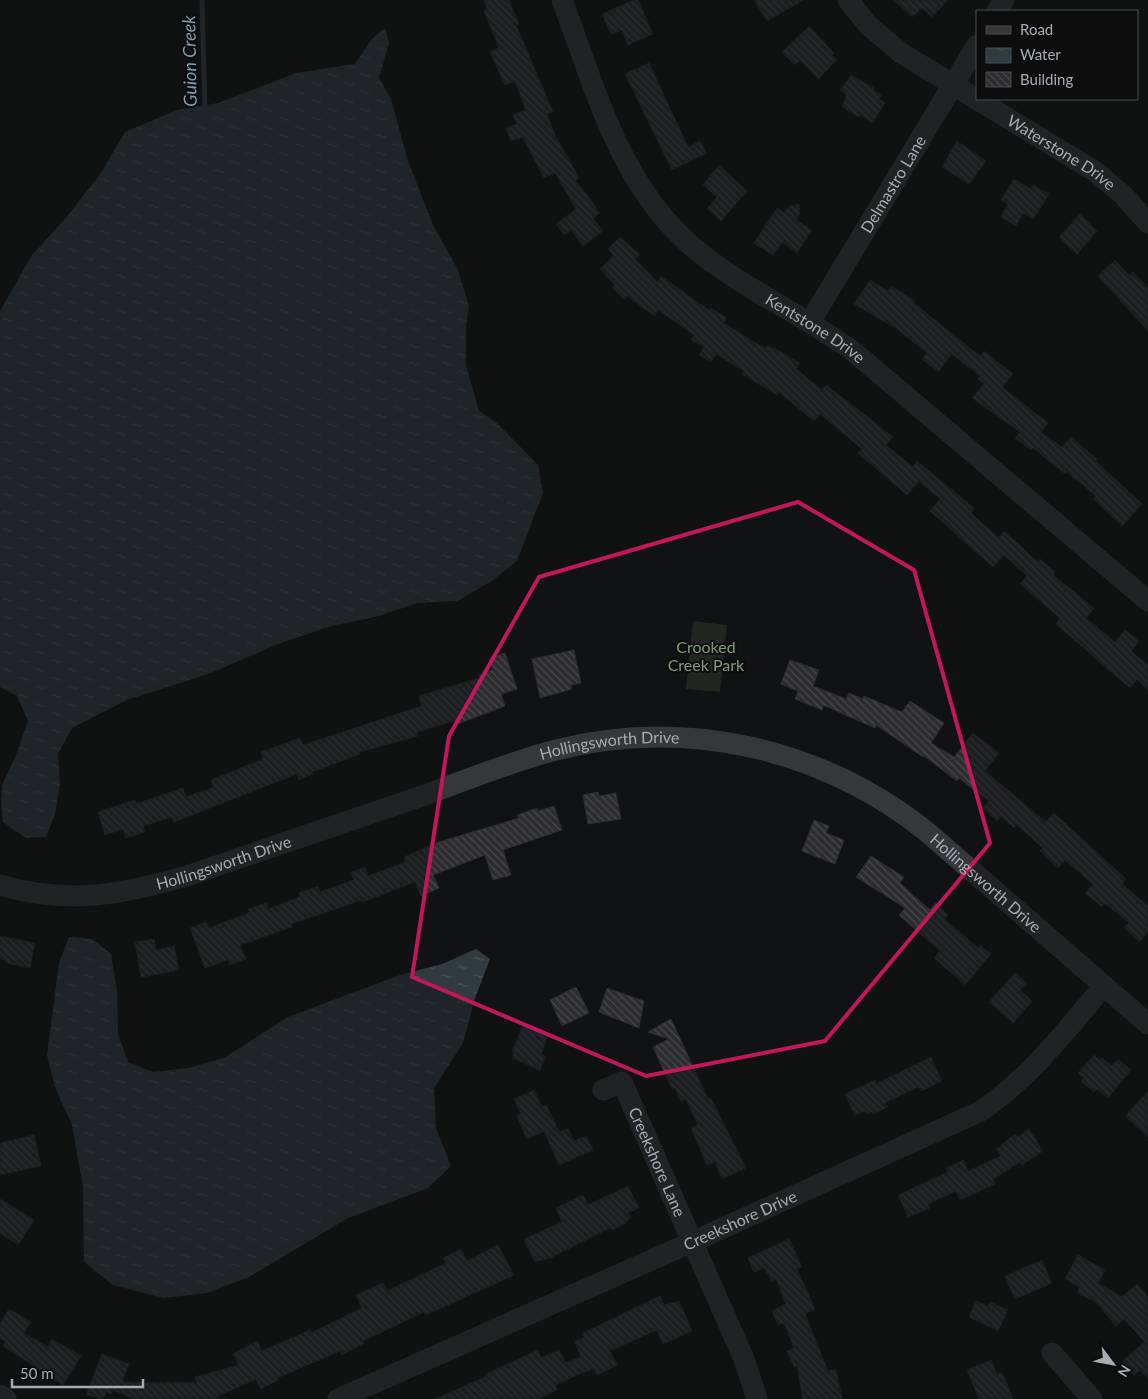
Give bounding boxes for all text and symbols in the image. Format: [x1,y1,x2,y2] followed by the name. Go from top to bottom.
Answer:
[976,10,1138,100] legend
[177,15,201,107] water label: Guion Creek
[1020,20,1053,38] text: Road
[1020,45,1061,63] text: Water
[1020,70,1073,88] text: Building
[1004,110,1120,194] street label: Waterstone Drive
[856,132,929,236] street label: Delmastro Lane
[762,289,869,366] street label: Kentstone Drive
[668,637,745,674] park label: Crooked Creek Park
[537,727,680,763] street label: Hollingsworth Drive
[927,829,1046,936] street label: Hollingsworth Drive
[154,831,293,893] street label: Hollingsworth Drive
[625,1104,690,1219] street label: Creekshore Lane
[680,1186,799,1254] street label: Creekshore Drive
[1088,1339,1138,1389] north arrow
[12,1356,144,1388] scale bar
[1114,1362,1135,1380] text: N
[20,1364,54,1382] text: 50 m

